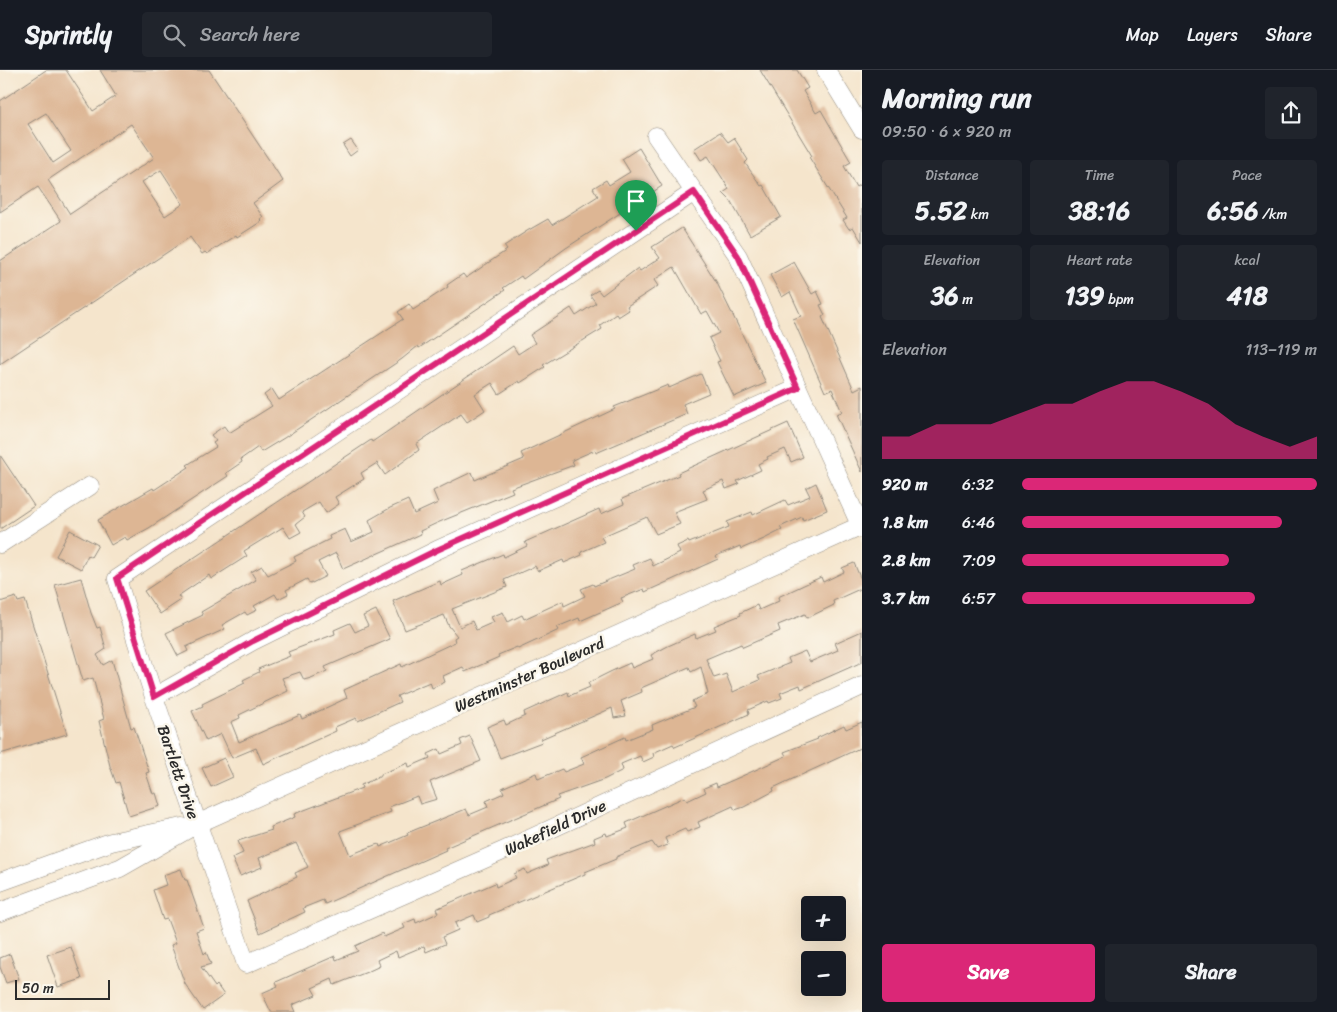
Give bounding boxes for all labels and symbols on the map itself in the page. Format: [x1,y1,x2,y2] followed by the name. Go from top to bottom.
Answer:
[615,180,657,231] pin
[449,628,611,721] street label: Westminster Boulevard
[149,721,208,823] street label: Bartlett Drive
[499,791,611,864] street label: Wakefield Drive
[15,977,110,1000] scale bar

